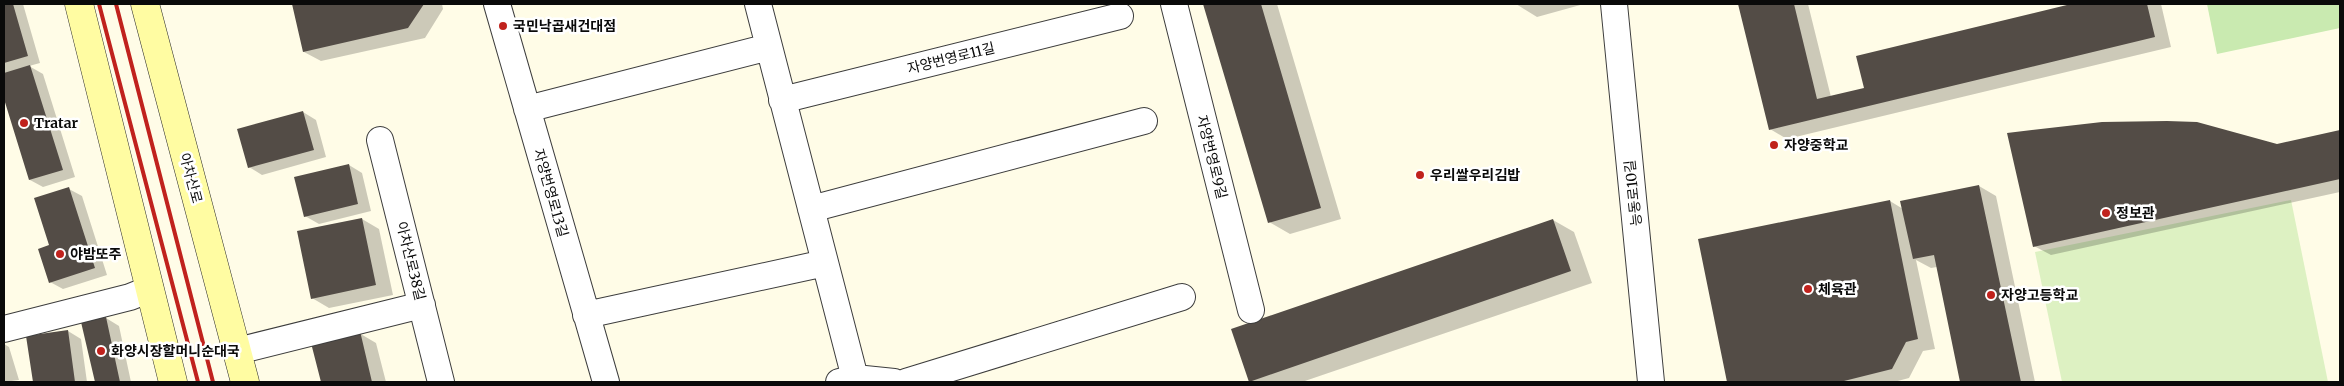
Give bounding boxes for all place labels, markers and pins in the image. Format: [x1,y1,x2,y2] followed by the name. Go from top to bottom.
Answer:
[513,17,616,35] place label: 국민낙곱새건대점
[497,20,509,32] marker: 국민낙곱새건대점
[34,114,78,132] place label: Tratar
[18,117,30,129] marker: Tratar
[1784,136,1849,154] place label: 자양중학교
[1768,139,1780,151] marker: 자양중학교
[1430,166,1520,184] place label: 우리쌀우리김밥
[1414,169,1426,181] marker: 우리쌀우리김밥
[2116,204,2155,222] place label: 정보관
[2100,207,2112,219] marker: 정보관
[70,245,122,263] place label: 야밤또주
[54,248,66,260] marker: 야밤또주
[1818,280,1857,298] place label: 체육관
[1802,283,1814,295] marker: 체육관
[2001,286,2078,304] place label: 자양고등학교
[1985,289,1997,301] marker: 자양고등학교
[111,342,240,360] place label: 화양시장할머니순대국
[95,345,107,357] marker: 화양시장할머니순대국

